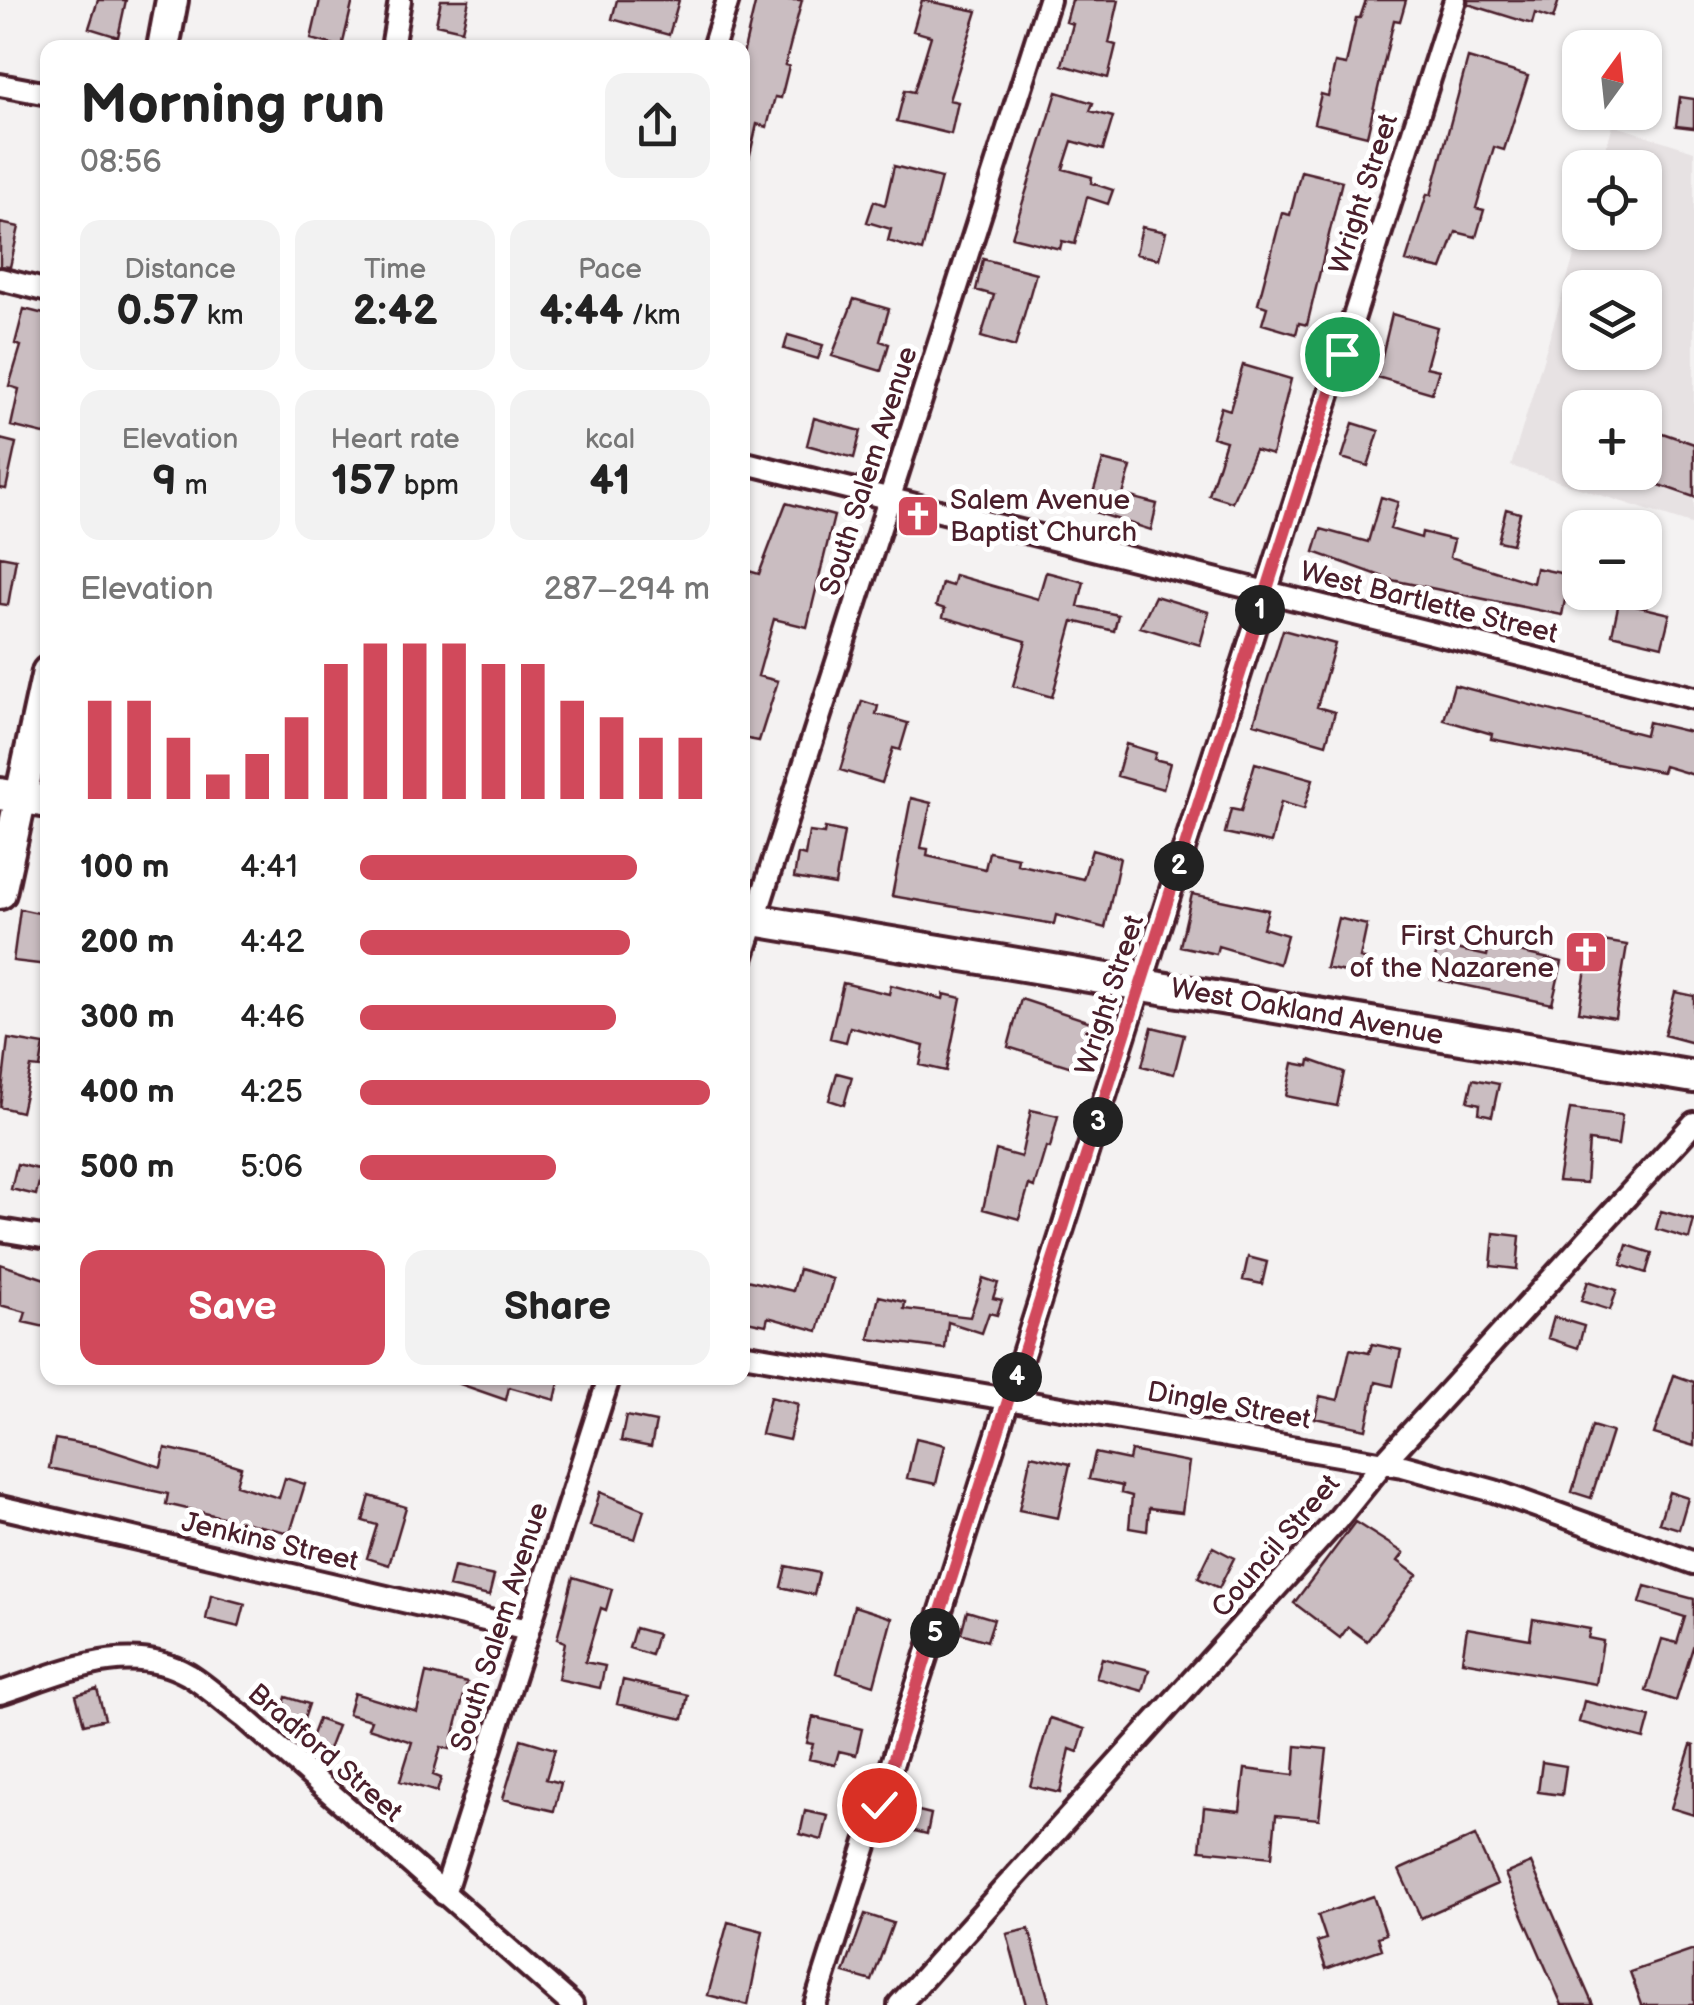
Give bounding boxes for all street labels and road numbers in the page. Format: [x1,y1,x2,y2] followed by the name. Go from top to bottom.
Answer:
[1323,109,1406,278] street label: Wright Street
[813,343,925,599] street label: South Salem Avenue
[1297,555,1562,651] street label: West Bartlette Street
[1069,910,1152,1079] street label: Wright Street
[1168,972,1446,1052] street label: West Oakland Avenue
[1145,1375,1314,1437] street label: Dingle Street
[1205,1468,1347,1624] street label: Council Street
[444,1499,556,1755] street label: South Salem Avenue
[178,1506,362,1578] street label: Jenkins Street
[241,1677,409,1829] street label: Bradford Street

